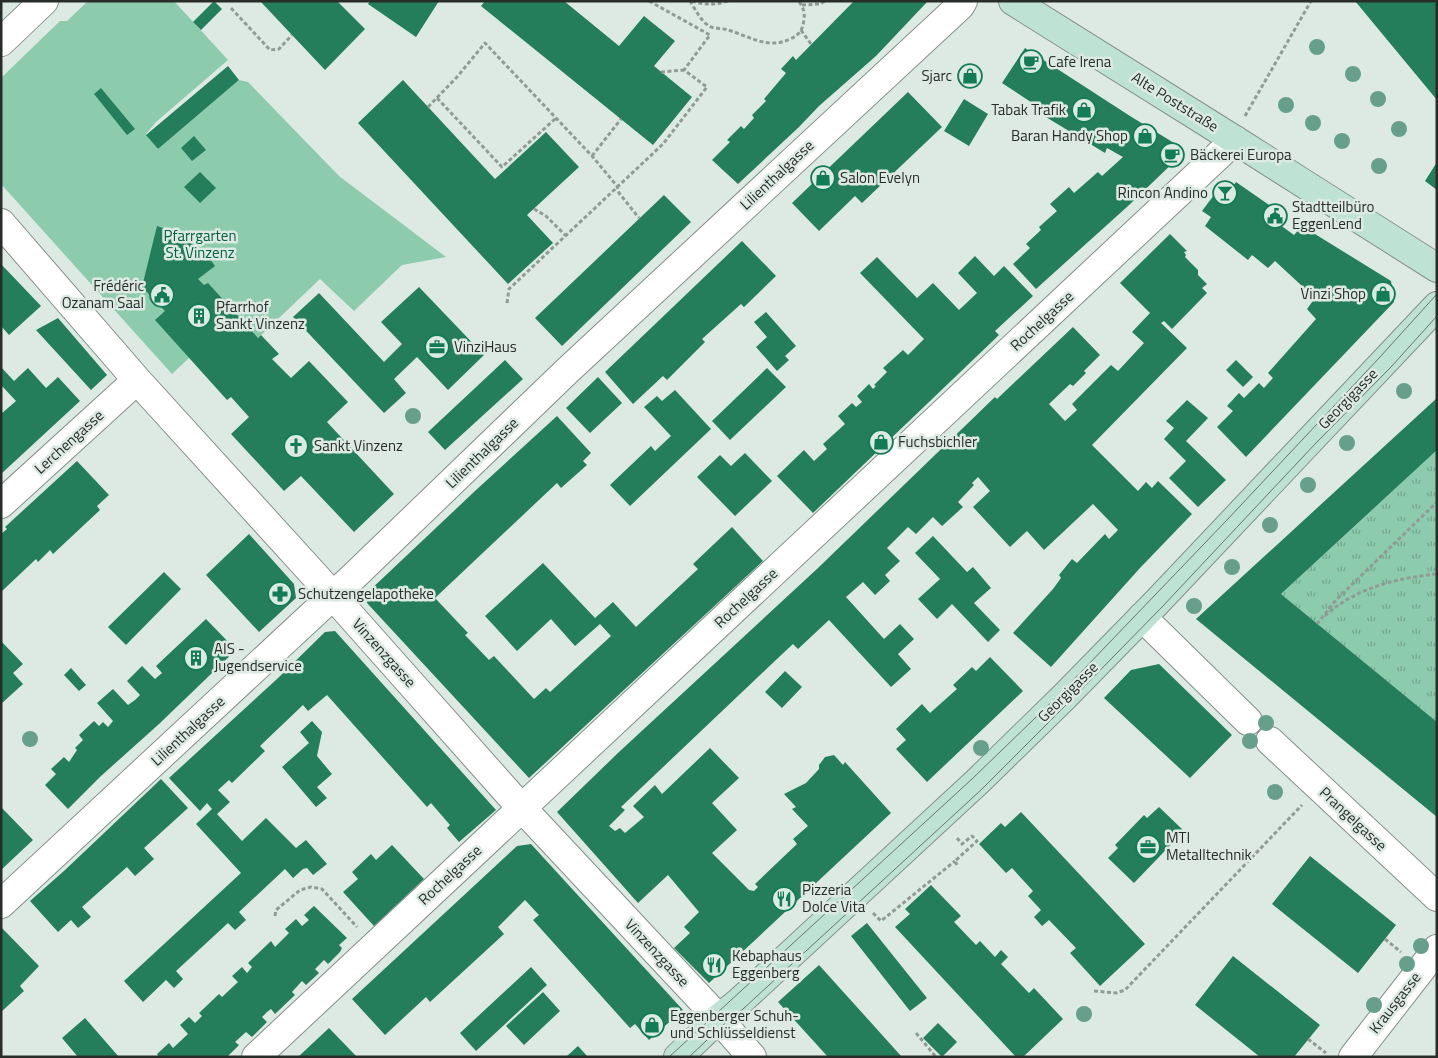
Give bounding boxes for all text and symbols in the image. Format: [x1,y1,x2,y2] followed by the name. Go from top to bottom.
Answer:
[1018,49,1044,75] cafe icon: Cafe Irena
[1048,50,1112,73] place label: Cafe Irena
[957,63,983,89] shop icon: Sjarc
[921,64,952,87] place label: Sjarc
[1127,66,1223,137] street label: Alte Poststraße
[1071,97,1097,123] shop icon: Tabak Trafik
[991,98,1066,121] place label: Tabak Trafik
[1132,123,1158,149] shop icon: Baran Handy Shop
[1011,124,1128,147] place label: Baran Handy Shop
[734,134,819,215] street label: Lilienthalgasse
[1159,142,1185,168] cafe icon: Bäckerei Europa
[1190,143,1292,166] place label: Bäckerei Europa
[810,165,836,191] shop icon: Salon Evelyn
[840,166,920,189] place label: Salon Evelyn
[1212,180,1238,206] bar icon: Rincon Andino
[1118,181,1208,204] place label: Rincon Andino
[1292,195,1374,235] place label: Stadtteilbüro EggenLend
[1262,203,1288,229] public building icon: Stadtteilbüro EggenLend
[164,224,236,264] park label: Pfarrgarten St. Vinzenz
[62,274,144,314] place label: Frédéric Ozanam Saal
[1370,281,1396,307] shop icon: Vinzi Shop
[149,282,175,308] public building icon: Frédéric Ozanam Saal
[1301,282,1366,305] place label: Vinzi Shop
[1005,285,1079,356] street label: Rochelgasse
[216,295,305,335] place label: Pfarrhof Sankt Vinzenz
[186,303,212,329] building icon: Pfarrhof Sankt Vinzenz
[424,334,450,360] office icon: VinziHaus
[454,335,517,358] place label: VinziHaus
[1312,363,1383,435] street label: Georgigasse
[29,404,109,479] street label: Lerchengasse
[440,412,523,494] street label: Lilienthalgasse
[868,429,894,455] shop icon: Fuchsbichler
[898,430,977,453] place label: Fuchsbichler
[283,433,309,459] church icon: Sankt Vinzenz
[314,434,403,457] place label: Sankt Vinzenz
[709,562,783,633] street label: Rochelgasse
[267,581,293,607] pharmacy icon: Schutzengelapotheke
[298,582,434,605] place label: Schutzengelapotheke
[347,613,422,692] street label: Vinzenzgasse
[214,637,302,677] place label: AIS - Jugendservice
[183,645,209,671] building icon: AIS - Jugendservice
[1032,656,1103,727] street label: Georgigasse
[145,690,230,771] street label: Lilienthalgasse
[1314,781,1392,856] street label: Prangelgasse
[1166,826,1252,866] place label: MTI Metalltechnik
[1135,834,1161,860] office icon: MTI Metalltechnik
[413,839,487,910] street label: Rochelgasse
[802,878,866,918] place label: Pizzeria Dolce Vita
[771,886,797,912] restaurant icon: Pizzeria Dolce Vita
[620,913,695,992] street label: Vinzenzgasse
[732,944,802,984] place label: Kebaphaus Eggenberg
[701,952,727,978] restaurant icon: Kebaphaus Eggenberg
[1363,967,1426,1038] street label: Krausgasse
[670,1004,799,1044] place label: Eggenberger Schuh- und Schlüsseldienst
[639,1012,665,1038] shop icon: Eggenberger Schuh- und Schlüsseldienst

